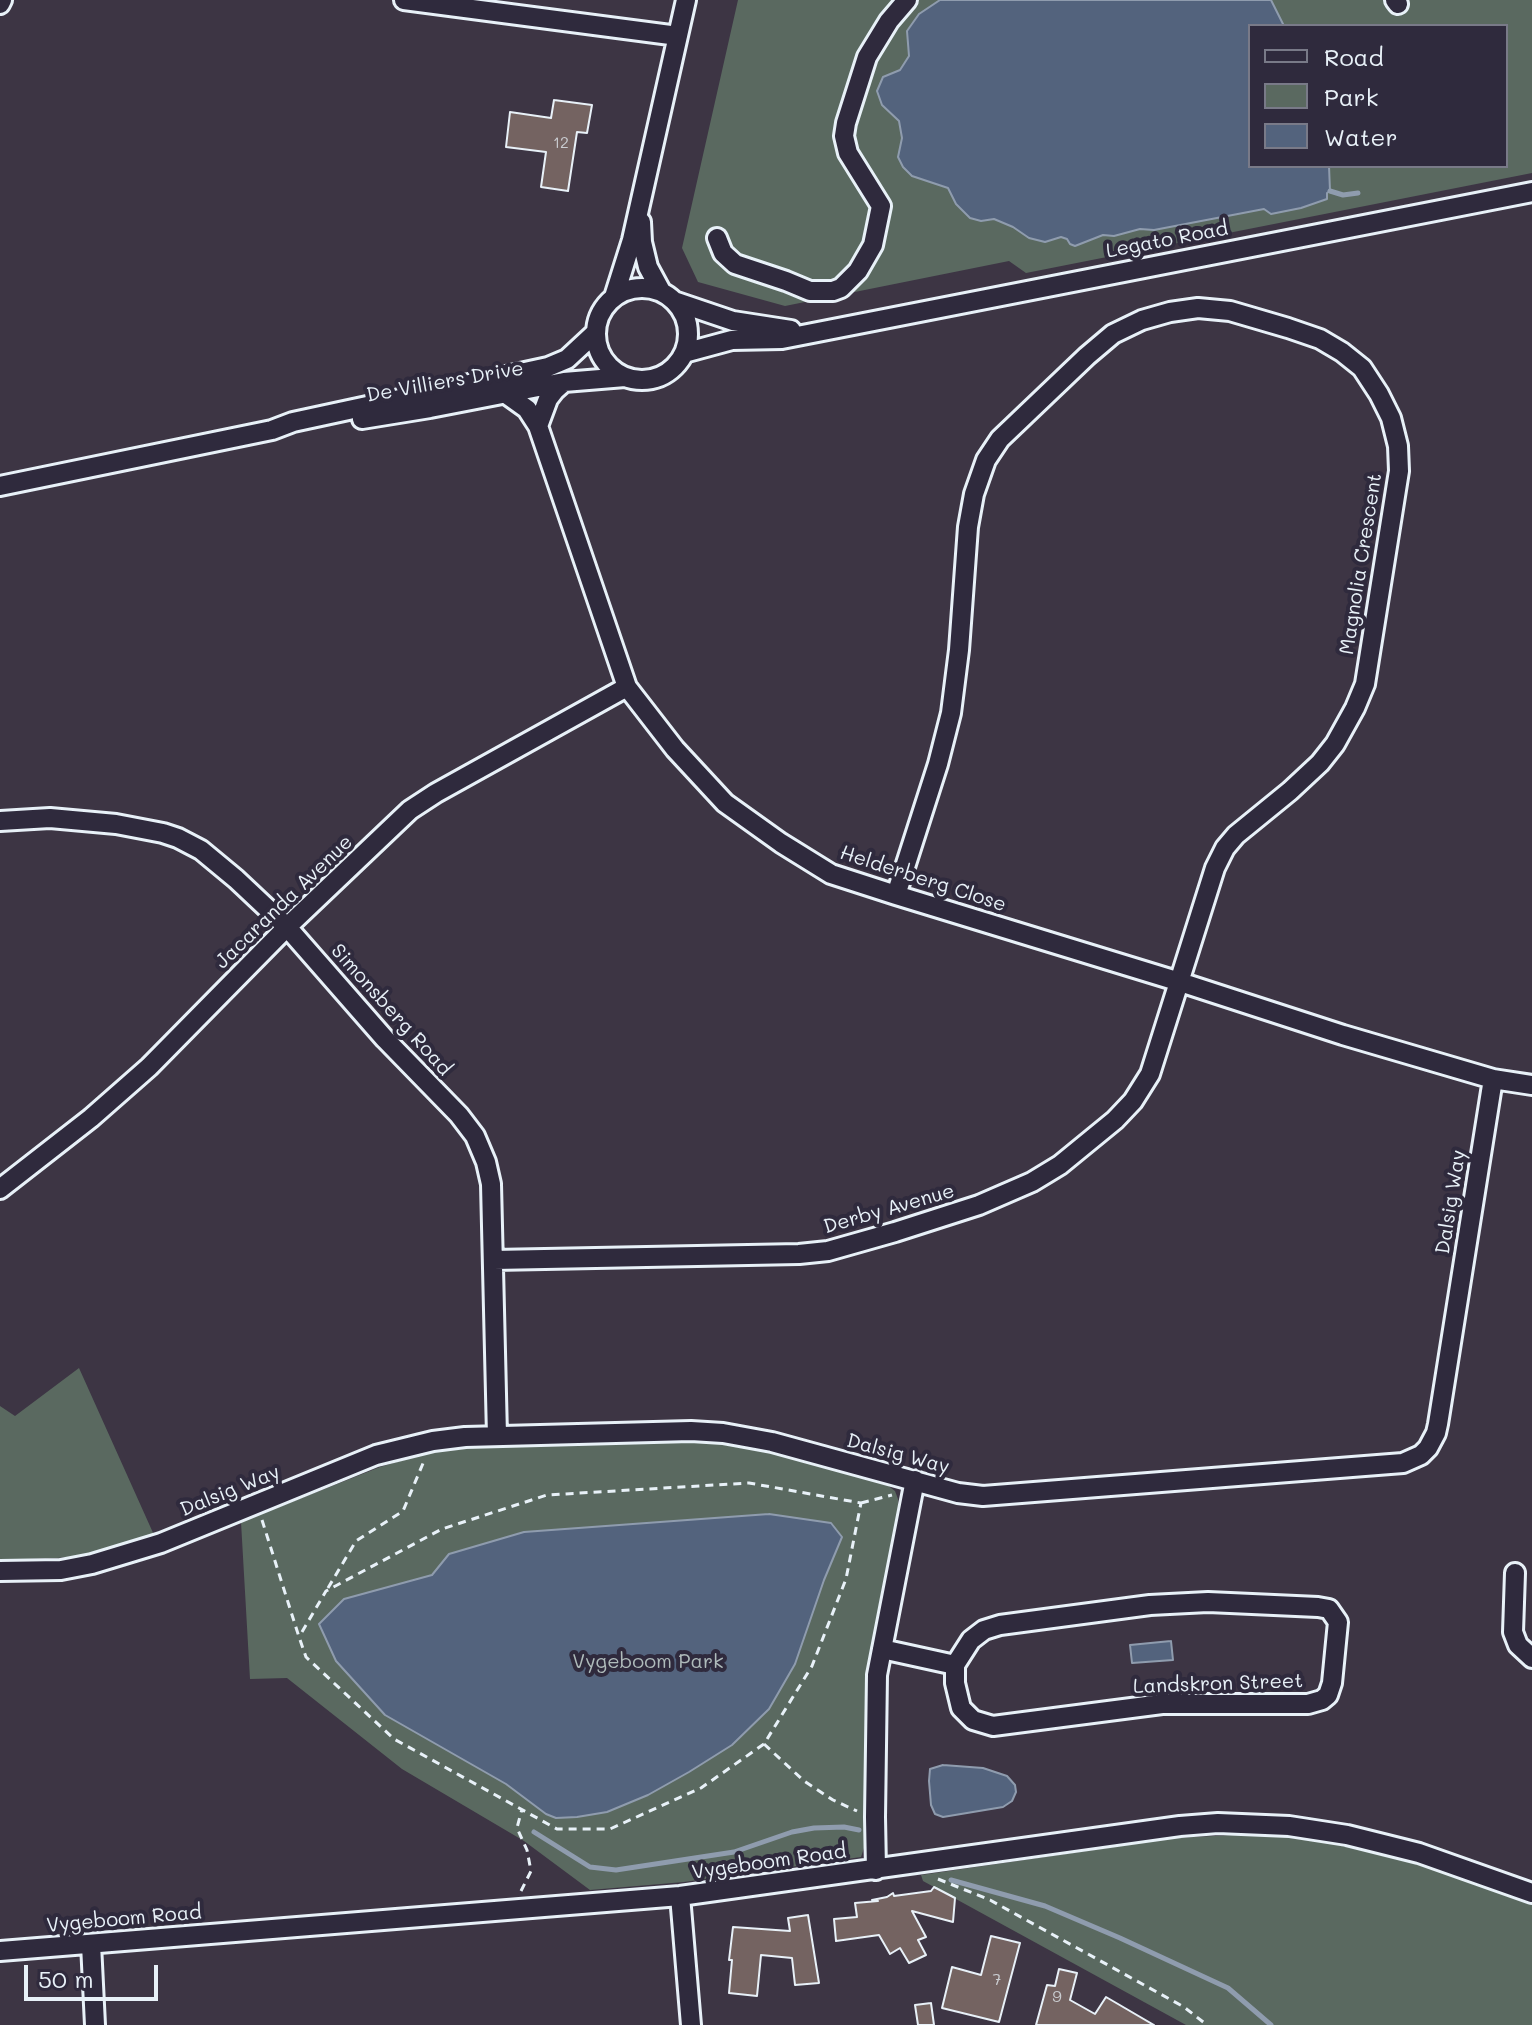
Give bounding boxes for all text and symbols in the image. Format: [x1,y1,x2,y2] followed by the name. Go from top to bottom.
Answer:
[1248,24,1508,168] legend
[1324,41,1384,72] text: Road
[1324,81,1378,112] text: Park
[1324,121,1398,152] text: Water
[553,133,569,153] house number: 12
[1104,216,1230,264] street label: Legato Road
[365,356,525,408] street label: De Villiers Drive
[1335,472,1387,656] street label: Magnolia Crescent
[210,830,358,974] street label: Jacaranda Avenue
[837,841,1009,917] street label: Helderberg Close
[326,939,456,1081] street label: Simonsberg Road
[1431,1148,1471,1256] street label: Dalsig Way
[821,1179,957,1239] street label: Derby Avenue
[844,1429,952,1479] street label: Dalsig Way
[177,1460,283,1522] street label: Dalsig Way
[572,1650,724,1674] park label: Vygeboom Park
[1133,1669,1303,1699] street label: Landskron Street
[690,1839,848,1885] street label: Vygeboom Road
[45,1900,203,1938] street label: Vygeboom Road
[28,1949,162,1999] scale bar
[38,1963,94,1994] text: 50 m
[993,1970,1001,1990] house number: 7
[1052,1987,1062,2007] house number: 9

